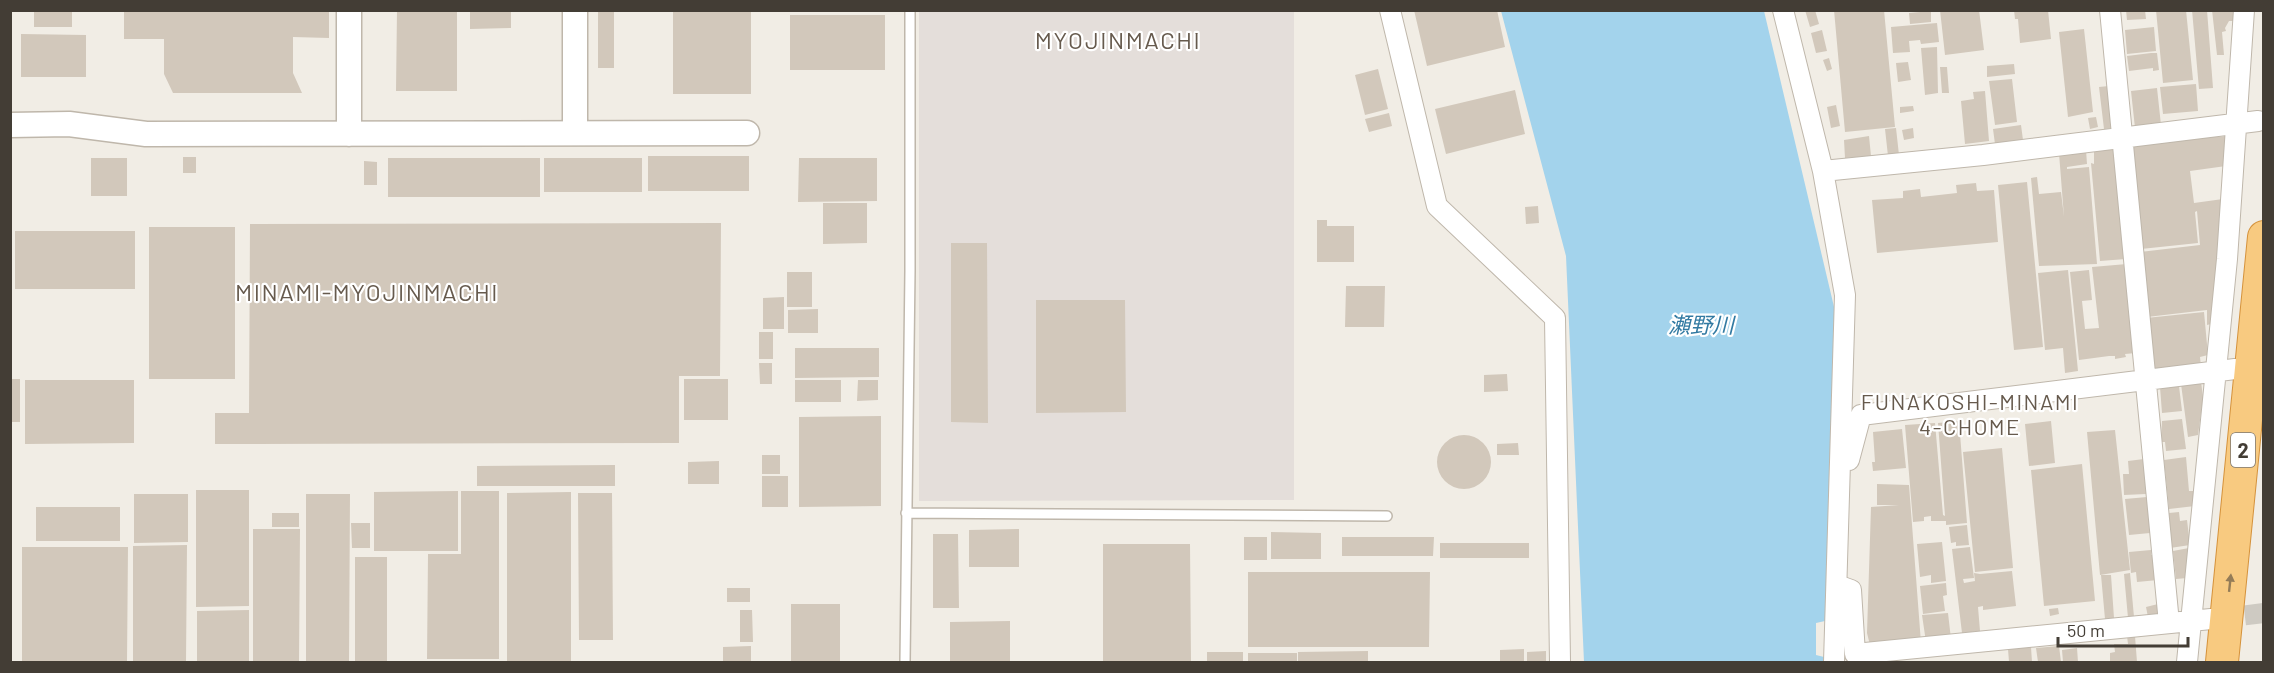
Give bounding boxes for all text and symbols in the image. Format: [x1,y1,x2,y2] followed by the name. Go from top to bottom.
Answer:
[1035,25,1201,54] district label: MYOJINMACHI
[235,277,499,306] district label: MINAMI-MYOJINMACHI
[1668,311,1736,337] water label: 瀬野川
[1861,388,2079,439] district label: FUNAKOSHI-MINAMI 4-CHOME
[2231,433,2255,467] road number: 2
[2225,574,2235,593] one-way arrow
[2058,610,2188,648] scale bar
[2067,619,2105,641] text: 50 m

